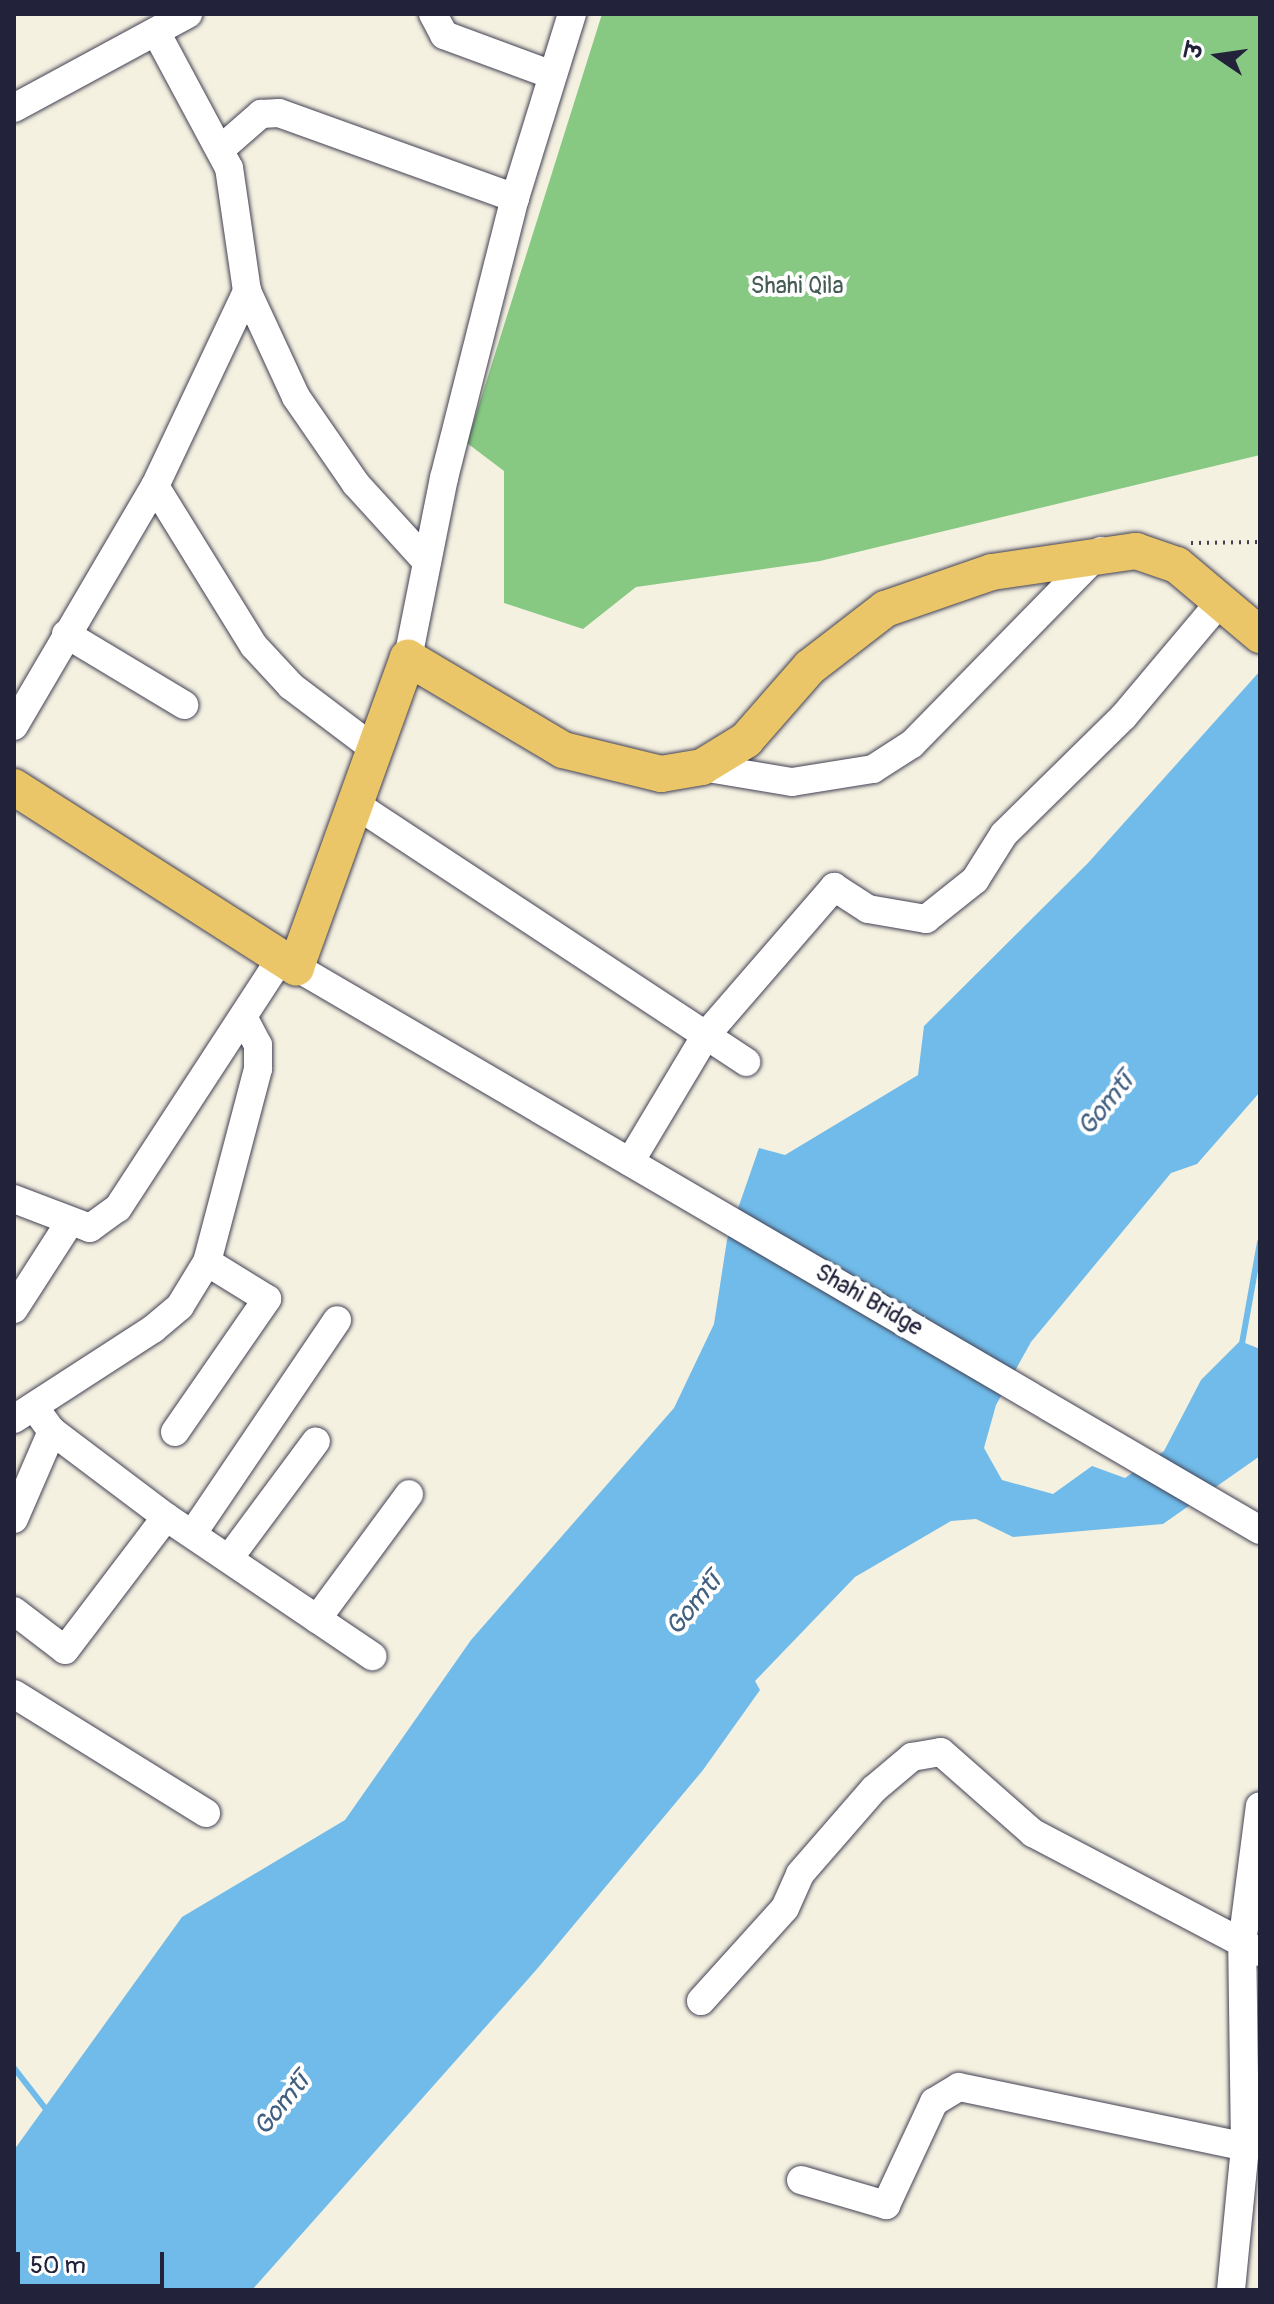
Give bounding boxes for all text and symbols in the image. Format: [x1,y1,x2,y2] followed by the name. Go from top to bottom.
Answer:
[1178,16,1258,96] north arrow
[1179,40,1210,61] text: उ
[750,272,844,300] park label: Shahi Qila
[1072,1065,1142,1143] water label: Gomtī
[810,1258,928,1342] street label: Shahi Bridge
[660,1565,730,1643] water label: Gomtī
[248,2065,318,2143] water label: Gomtī
[20,2236,168,2286] scale bar
[30,2251,86,2280] text: 50 m

